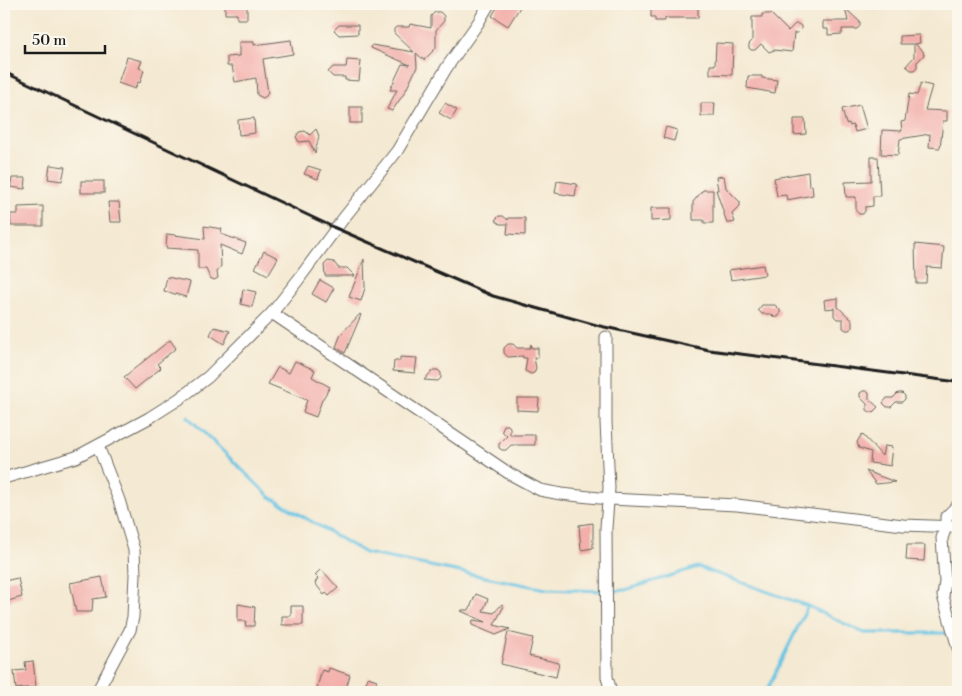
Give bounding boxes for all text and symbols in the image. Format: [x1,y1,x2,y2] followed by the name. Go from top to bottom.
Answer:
[25,22,105,54] scale bar
[32,31,66,50] text: 50 m

